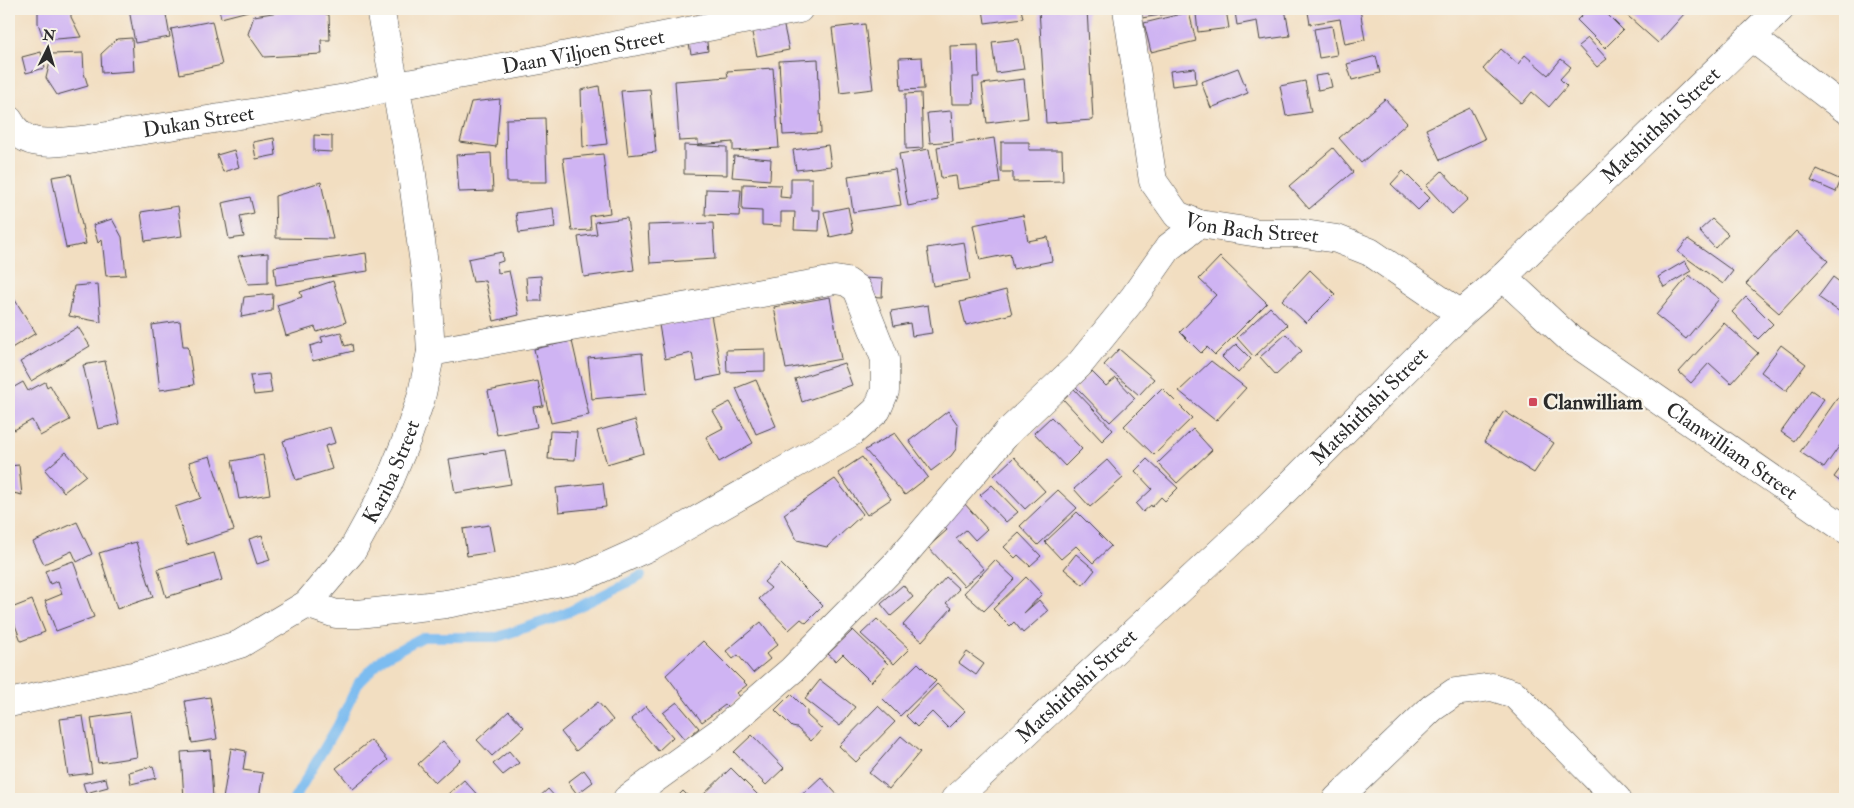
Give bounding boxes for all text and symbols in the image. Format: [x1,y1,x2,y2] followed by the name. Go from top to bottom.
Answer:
[22,22,72,72] north arrow
[500,22,667,80] street label: Daan Viljoen Street
[41,26,57,45] text: N
[1595,61,1726,189] street label: Matshithshi Street
[141,99,256,144] street label: Dukan Street
[1180,206,1321,250] street label: Von Bach Street
[1304,341,1434,471] street label: Matshithshi Street
[1543,389,1643,416] place label: Clanwilliam
[1527,396,1539,408] marker: Clanwilliam
[1660,396,1803,506] street label: Clanwilliam Street
[356,416,426,528] street label: Kariba Street
[1010,623,1143,749] street label: Matshithshi Street

